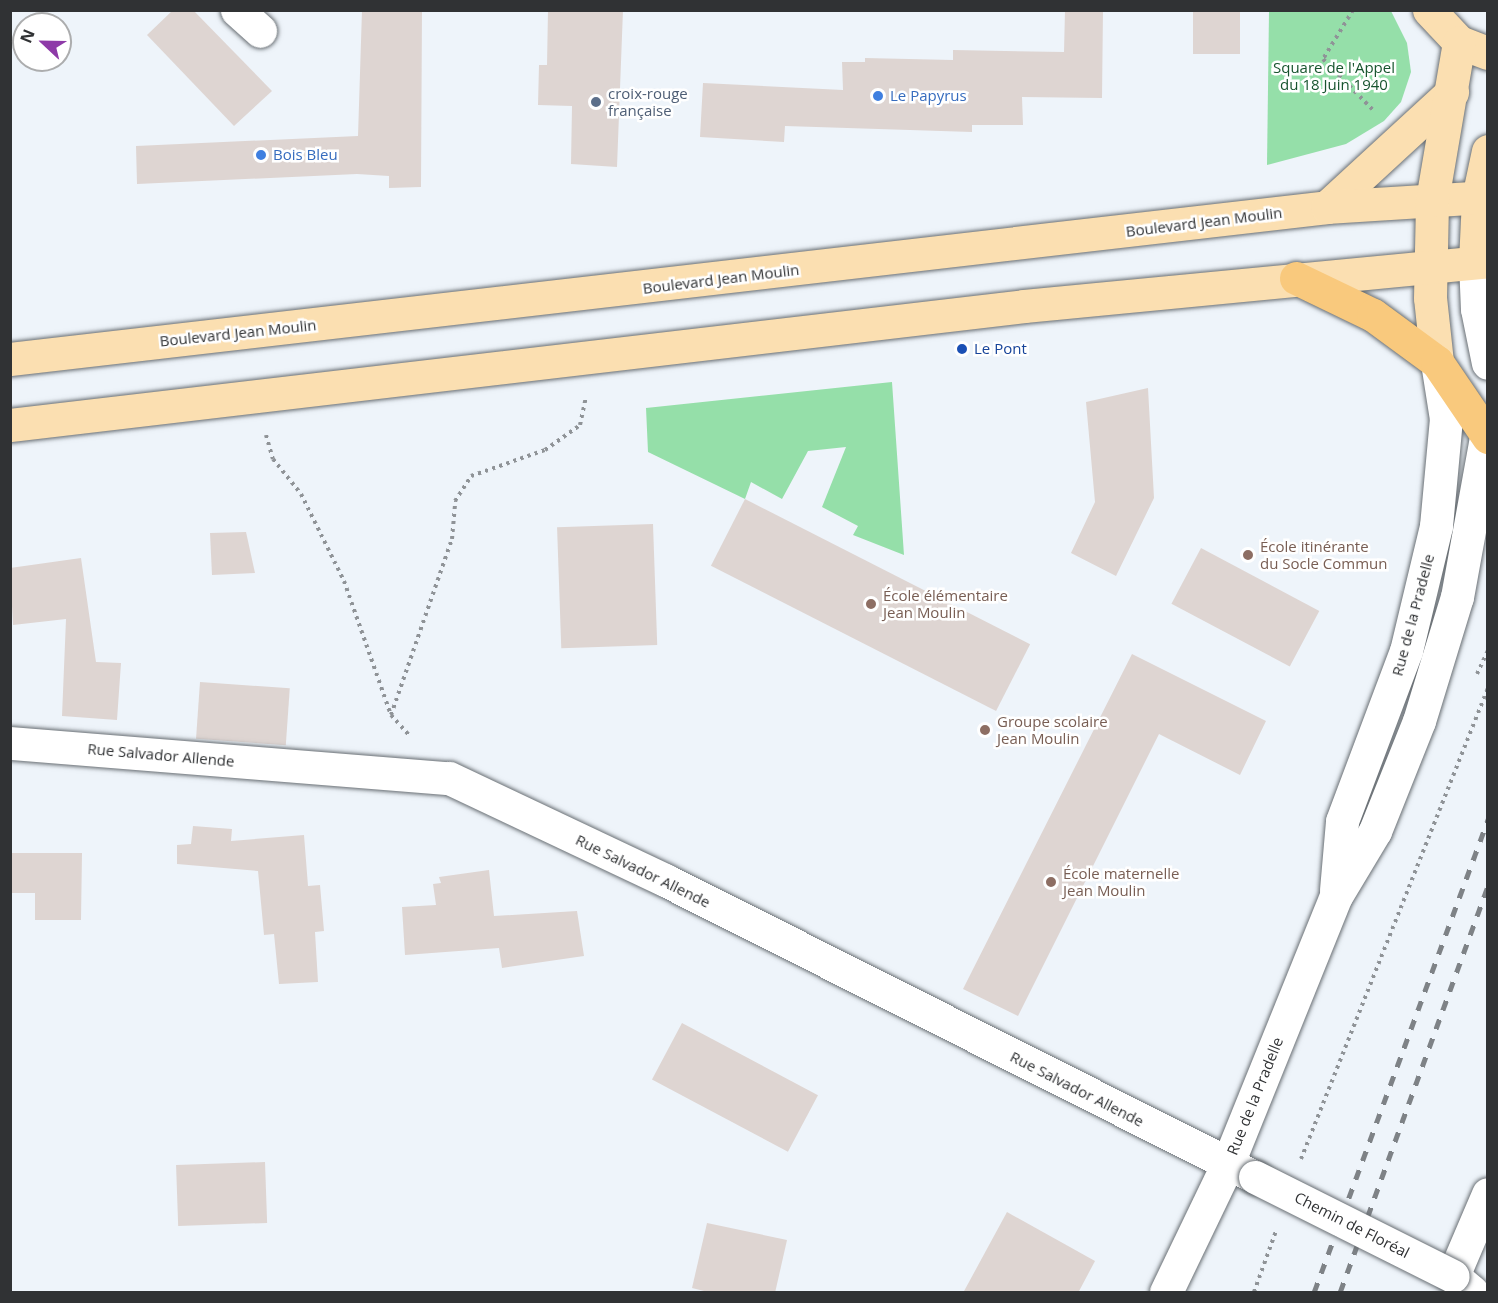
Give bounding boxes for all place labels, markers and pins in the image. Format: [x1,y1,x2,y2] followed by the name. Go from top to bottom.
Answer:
[608,84,688,119] place label: croix-rouge française
[890,87,967,105] place label: Le Papyrus
[871,89,885,103] marker: Le Papyrus
[589,95,603,109] marker: croix-rouge française
[273,146,338,164] place label: Bois Bleu
[254,148,268,162] marker: Bois Bleu
[974,340,1027,358] place label: Le Pont
[955,342,969,356] marker: Le Pont
[1260,537,1387,572] place label: École itinérante du Socle Commun
[1241,548,1255,562] marker: École itinérante du Socle Commun
[883,586,1008,621] place label: École élémentaire Jean Moulin
[864,597,878,611] marker: École élémentaire Jean Moulin
[997,712,1108,747] place label: Groupe scolaire Jean Moulin
[978,723,992,737] marker: Groupe scolaire Jean Moulin
[1063,864,1179,899] place label: École maternelle Jean Moulin
[1044,875,1058,889] marker: École maternelle Jean Moulin

